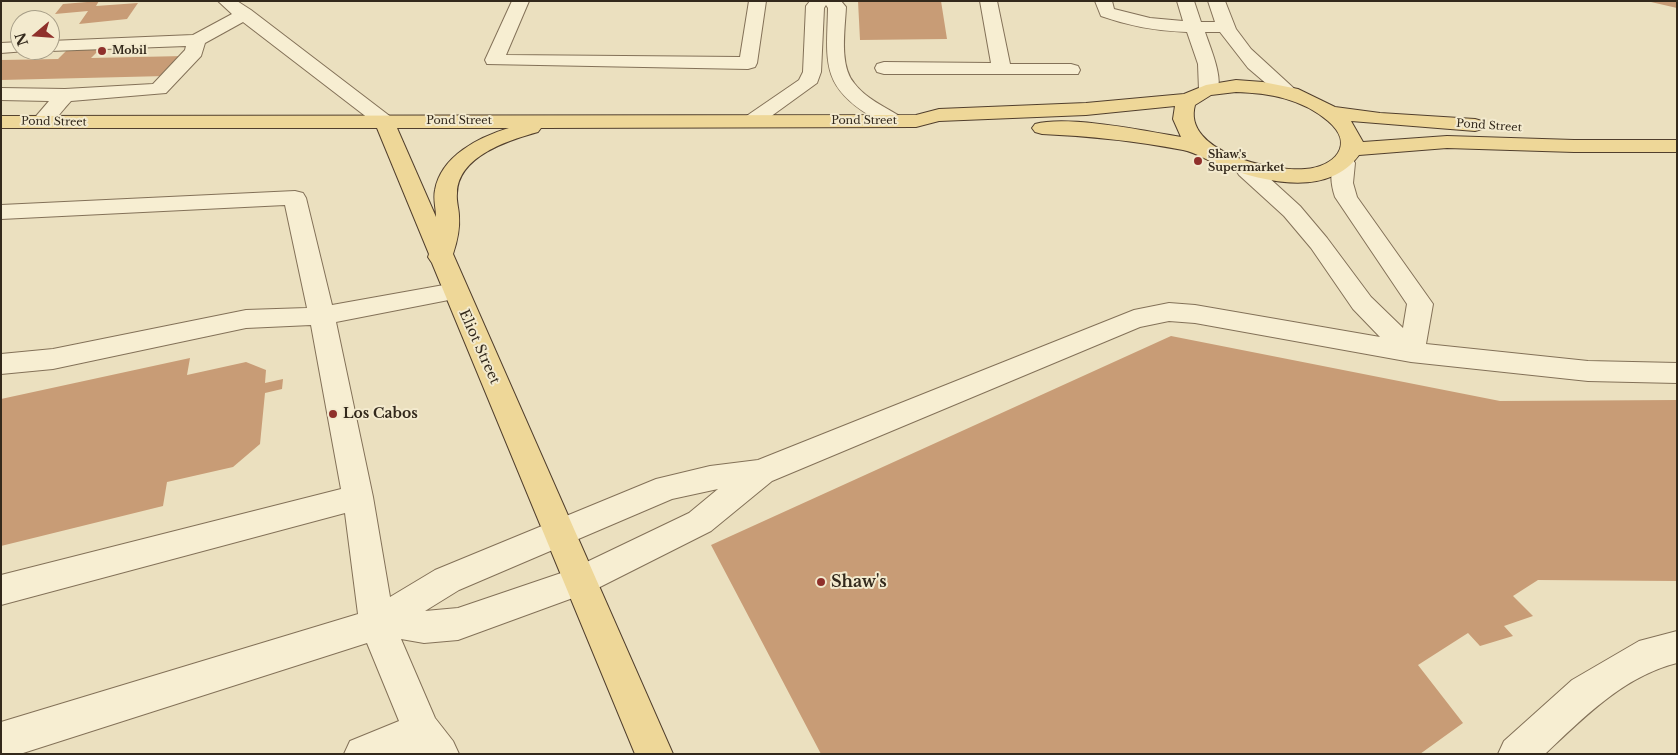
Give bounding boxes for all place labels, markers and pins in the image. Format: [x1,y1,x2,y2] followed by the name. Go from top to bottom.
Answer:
[112,44,147,58] place label: Mobil
[96,45,108,57] marker: Mobil
[1208,148,1284,174] place label: Shaw's Supermarket
[1192,155,1204,167] marker: Shaw's Supermarket
[343,406,418,422] place label: Los Cabos
[327,408,339,420] marker: Los Cabos
[831,572,887,592] place label: Shaw's
[815,576,827,588] marker: Shaw's

